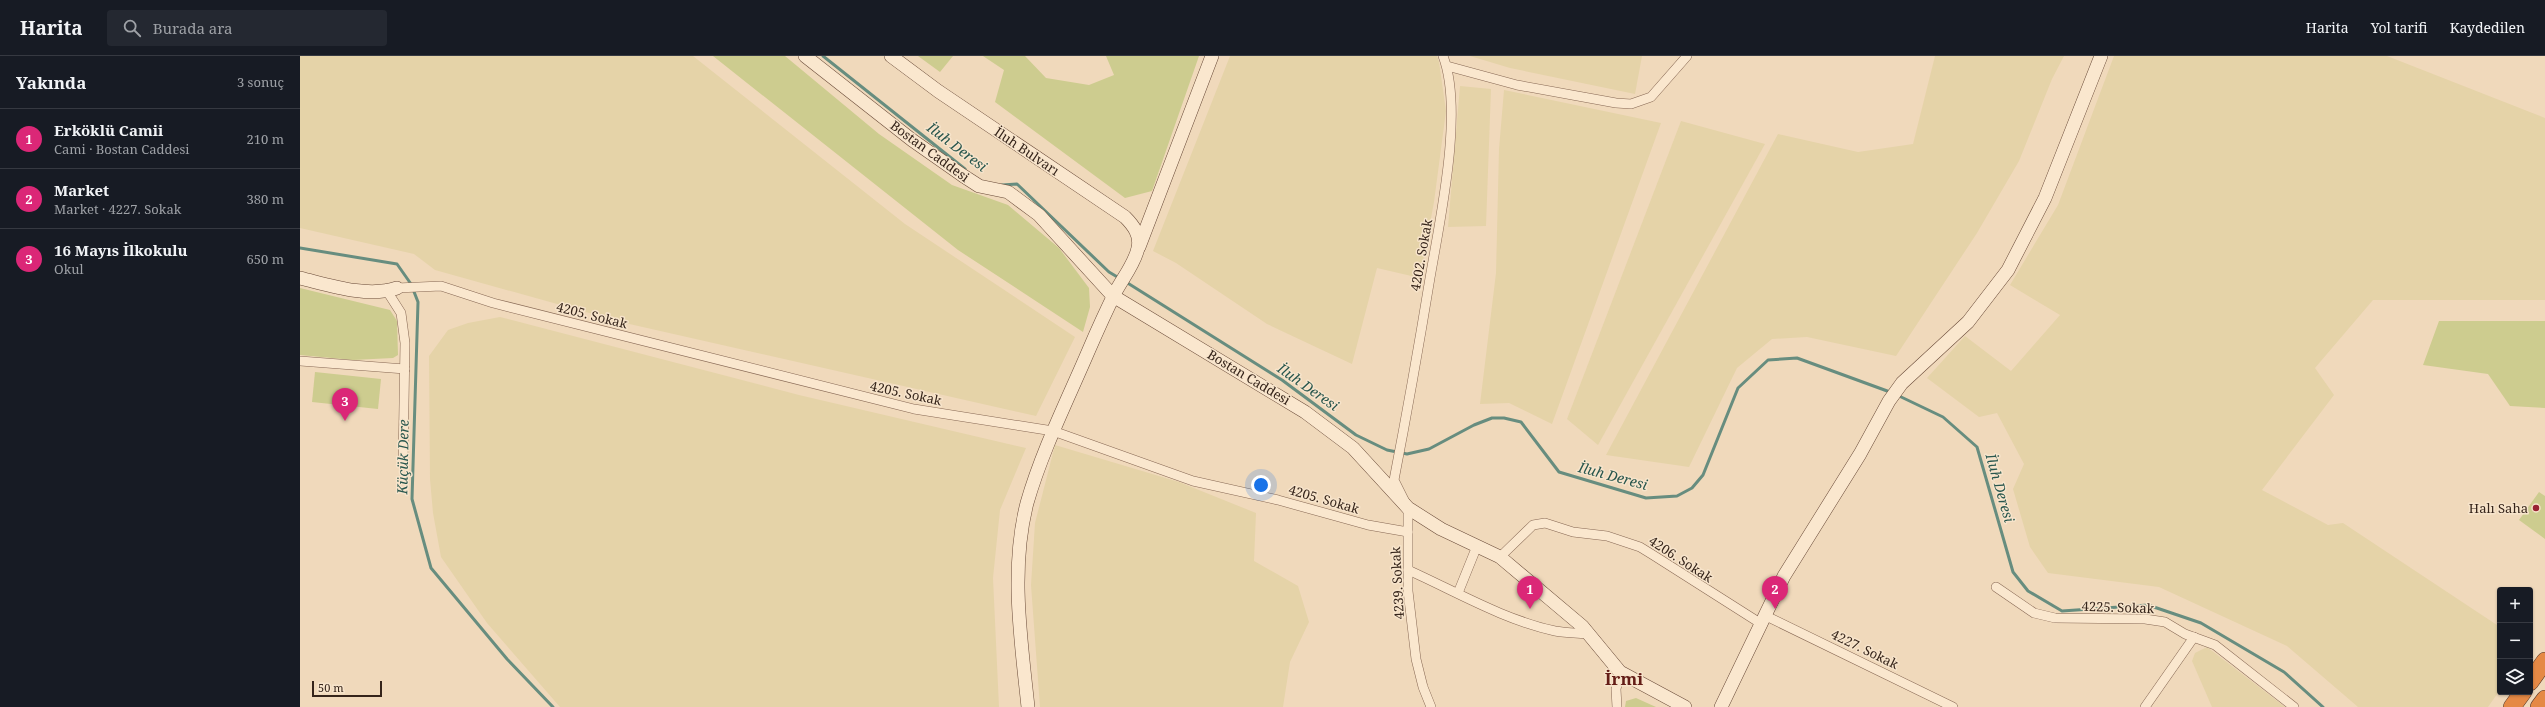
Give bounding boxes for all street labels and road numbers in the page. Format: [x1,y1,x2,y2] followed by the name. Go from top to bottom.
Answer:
[887,116,973,186] street label: Bostan Caddesi
[991,123,1063,179] street label: İluh Bulvarı
[1406,217,1436,292] street label: 4202. Sokak
[554,297,630,333] street label: 4205. Sokak
[1204,345,1294,409] street label: Bostan Caddesi
[869,377,944,409] street label: 4205. Sokak
[1287,480,1362,518] street label: 4205. Sokak
[1646,532,1717,587] street label: 4206. Sokak
[1386,546,1408,620] street label: 4239. Sokak
[2081,597,2155,617] street label: 4225. Sokak
[1828,625,1902,673] street label: 4227. Sokak

